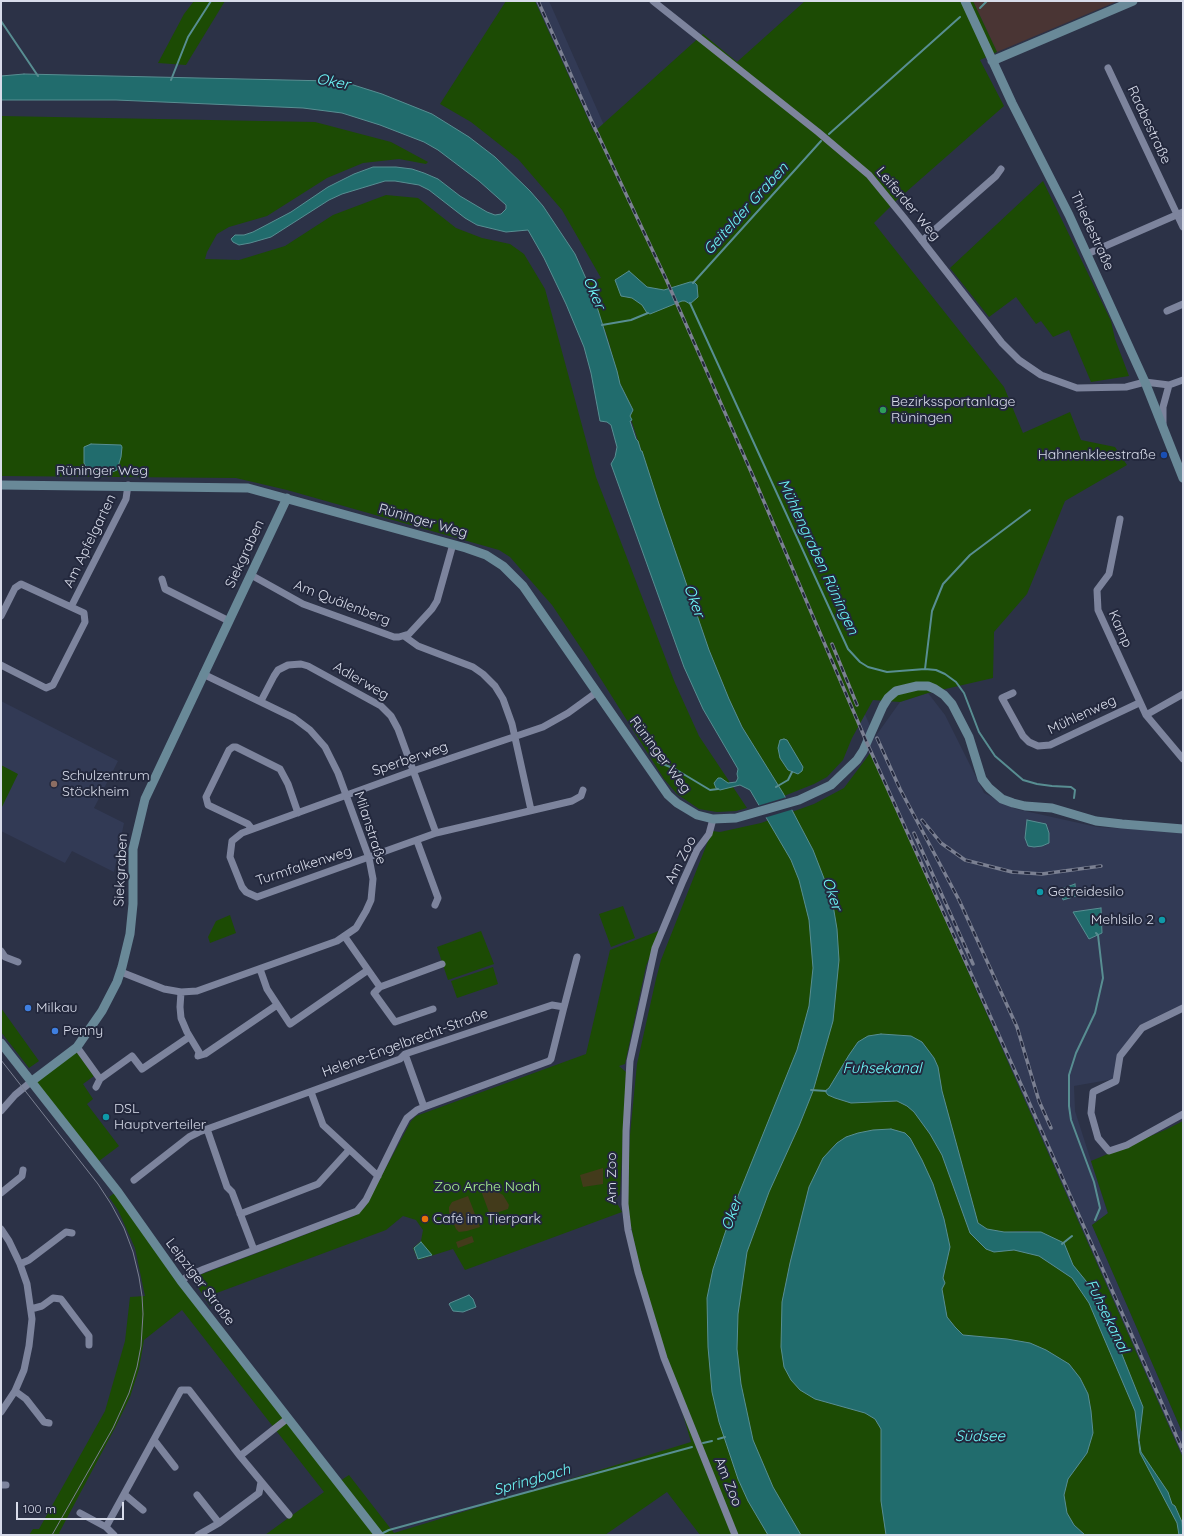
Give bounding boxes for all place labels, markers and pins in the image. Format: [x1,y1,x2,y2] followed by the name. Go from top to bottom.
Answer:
[891,394,1015,426] place label: Bezirkssportanlage Rüningen
[878,405,888,415] marker: Bezirkssportanlage Rüningen
[1038,447,1156,463] place label: Hahnenkleestraße
[1159,450,1169,460] marker: Hahnenkleestraße
[62,768,150,800] place label: Schulzentrum Stöckheim
[49,779,59,789] marker: Schulzentrum Stöckheim
[1048,884,1124,900] place label: Getreidesilo
[1035,887,1045,897] marker: Getreidesilo
[1091,912,1154,928] place label: Mehlsilo 2
[1157,915,1167,925] marker: Mehlsilo 2
[36,1000,78,1016] place label: Milkau
[23,1003,33,1013] marker: Milkau
[63,1023,103,1039] place label: Penny
[50,1026,60,1036] marker: Penny
[114,1101,206,1134] place label: DSL Hauptverteiler
[101,1112,111,1122] marker: DSL Hauptverteiler
[433,1211,541,1227] place label: Café im Tierpark
[420,1214,430,1224] marker: Café im Tierpark

